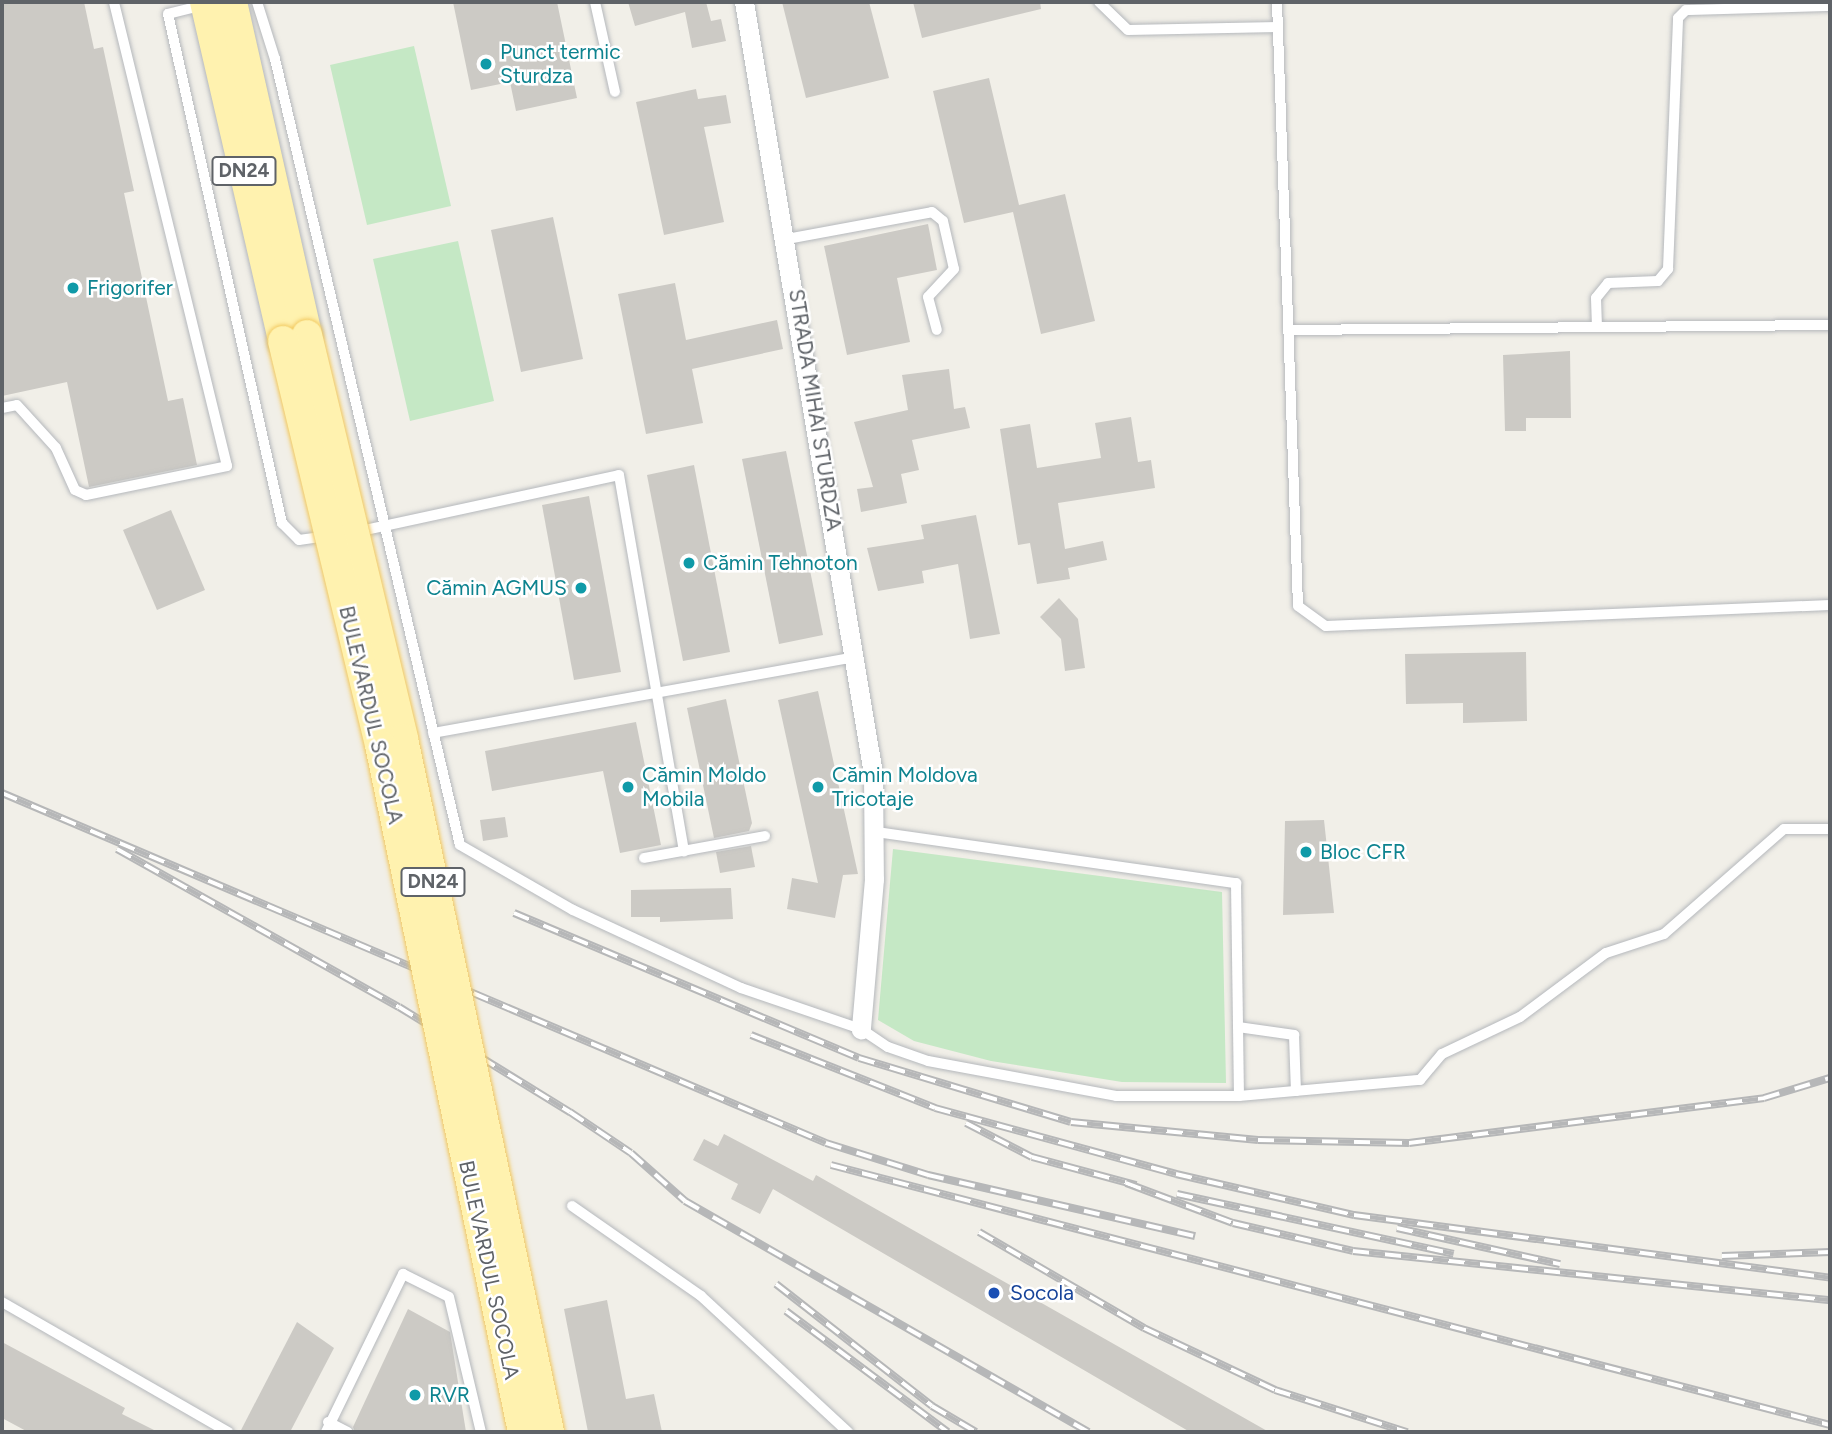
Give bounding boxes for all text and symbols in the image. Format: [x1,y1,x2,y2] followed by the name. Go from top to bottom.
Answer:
[500,39,621,89] place label: Punct termic Sturdza
[478,56,494,72] marker: Punct termic Sturdza
[211,155,277,186] road number: DN24
[87,275,173,301] place label: Frigorifer
[65,280,81,296] marker: Frigorifer
[783,287,847,533] street label: STRADA MIHAI STURDZA
[703,550,858,576] place label: Cămin Tehnoton
[681,555,697,571] marker: Cămin Tehnoton
[426,575,567,601] place label: Cămin AGMUS
[573,580,589,596] marker: Cămin AGMUS
[334,603,408,827] street label: BULEVARDUL SOCOLA
[642,762,767,812] place label: Cămin Moldo Mobila
[832,762,978,812] place label: Cămin Moldova Tricotaje
[620,779,636,795] marker: Cămin Moldo Mobila
[810,779,826,795] marker: Cămin Moldova Tricotaje
[1320,839,1406,865] place label: Bloc CFR
[1298,844,1314,860] marker: Bloc CFR
[400,866,466,898] road number: DN24
[453,1158,525,1382] street label: BULEVARDUL SOCOLA
[1010,1280,1074,1306] place label: Socola
[984,1283,1004,1303] marker: Socola
[429,1382,470,1408] place label: RVR
[407,1387,423,1403] marker: RVR

